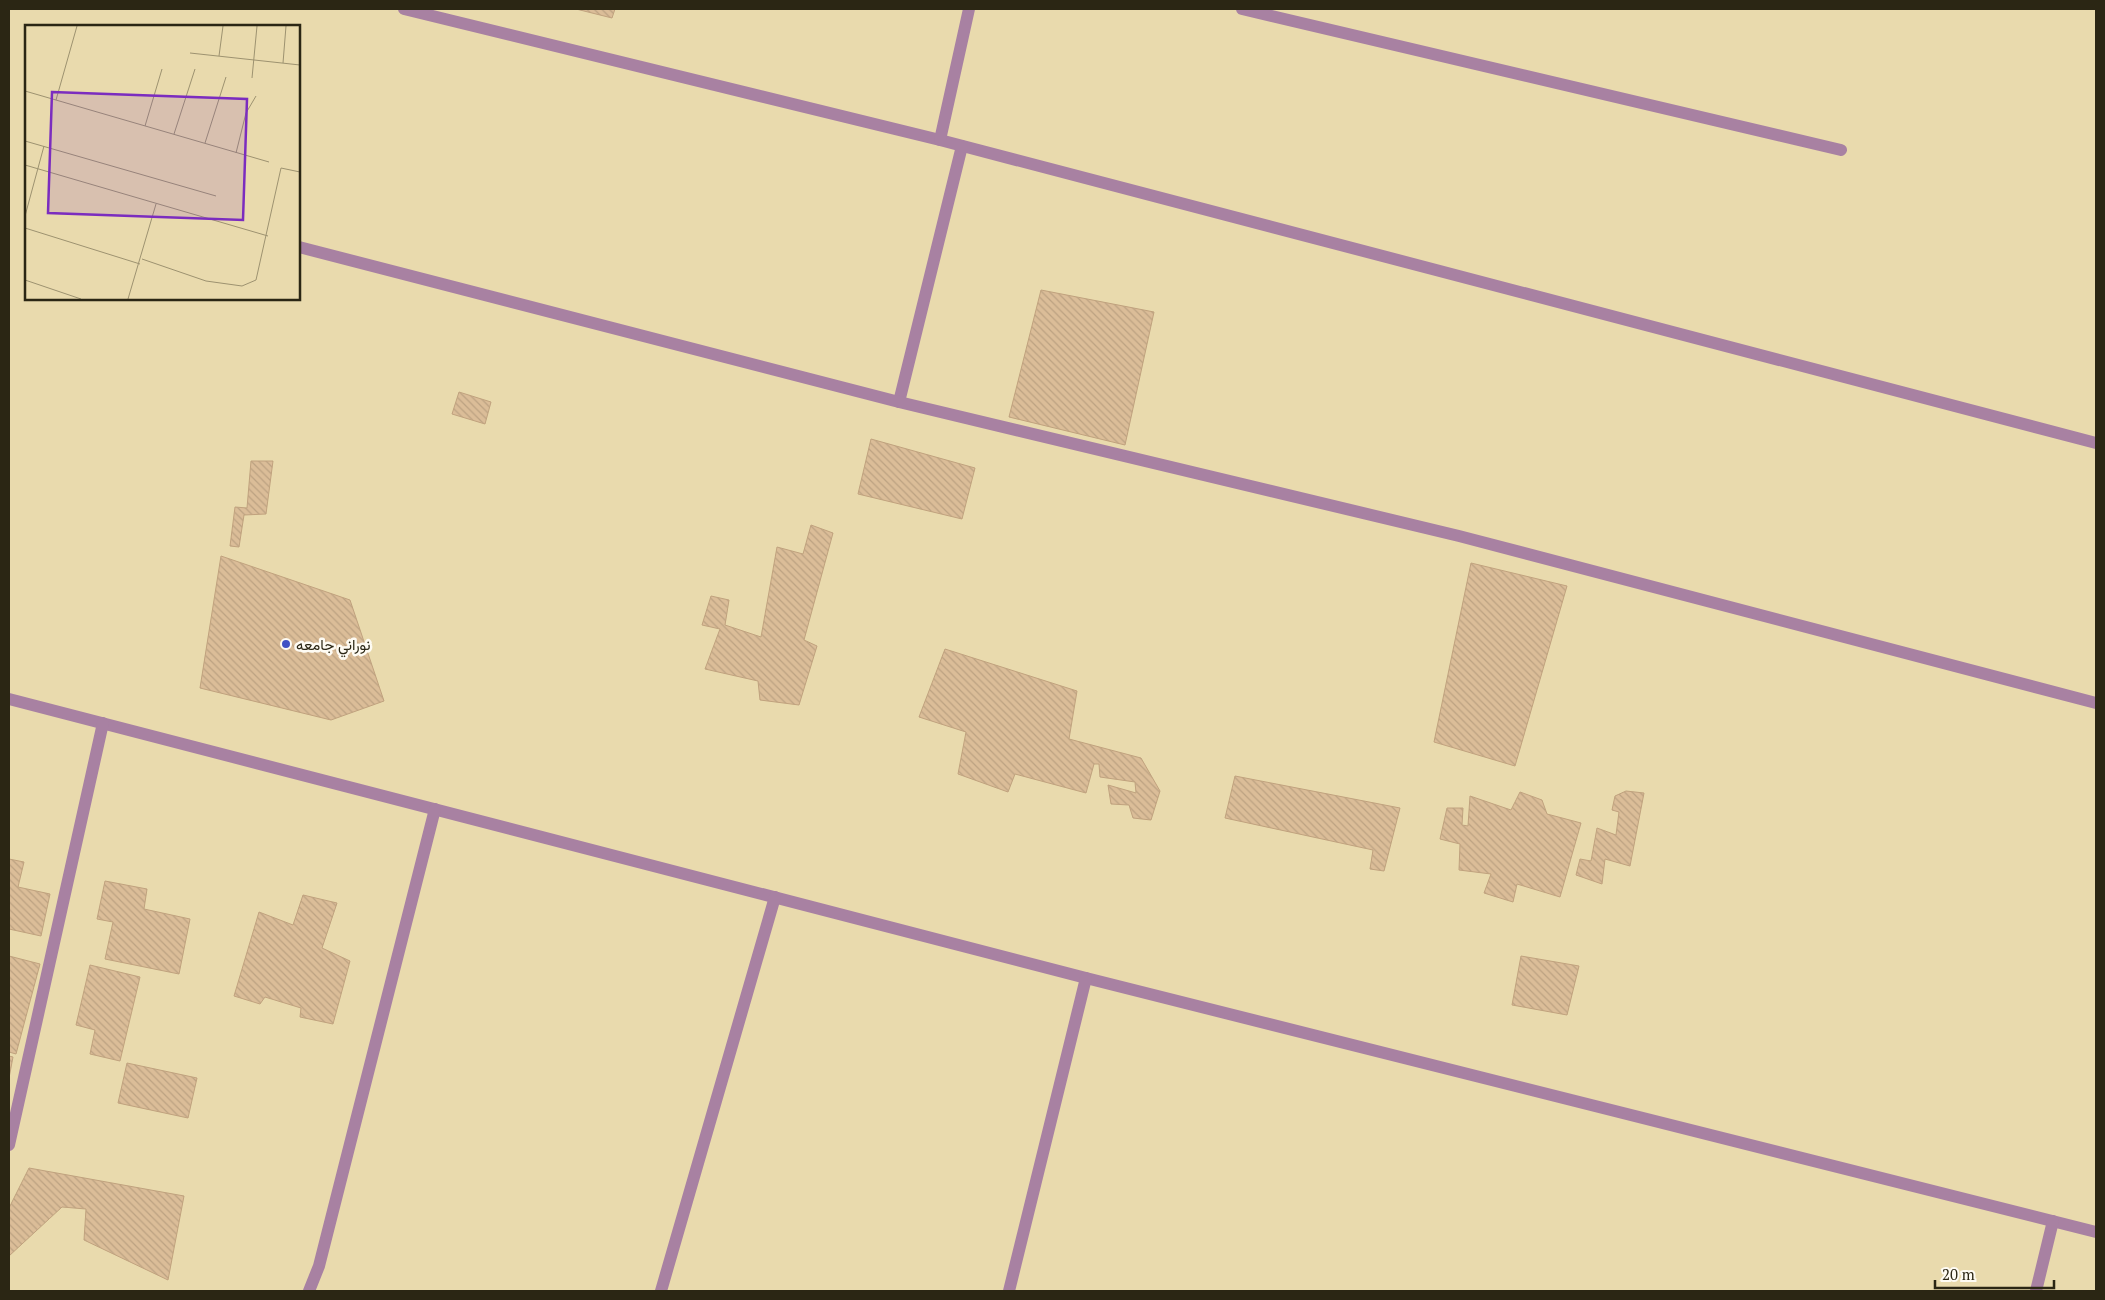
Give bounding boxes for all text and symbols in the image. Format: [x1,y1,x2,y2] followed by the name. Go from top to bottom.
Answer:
[25,25,300,300] inset map
[296,634,371,658] place label: نوراني جامعه
[280,638,292,650] marker: نوراني جامعه
[1935,1258,2054,1290] scale bar
[1942,1264,1975,1284] text: 20 m

